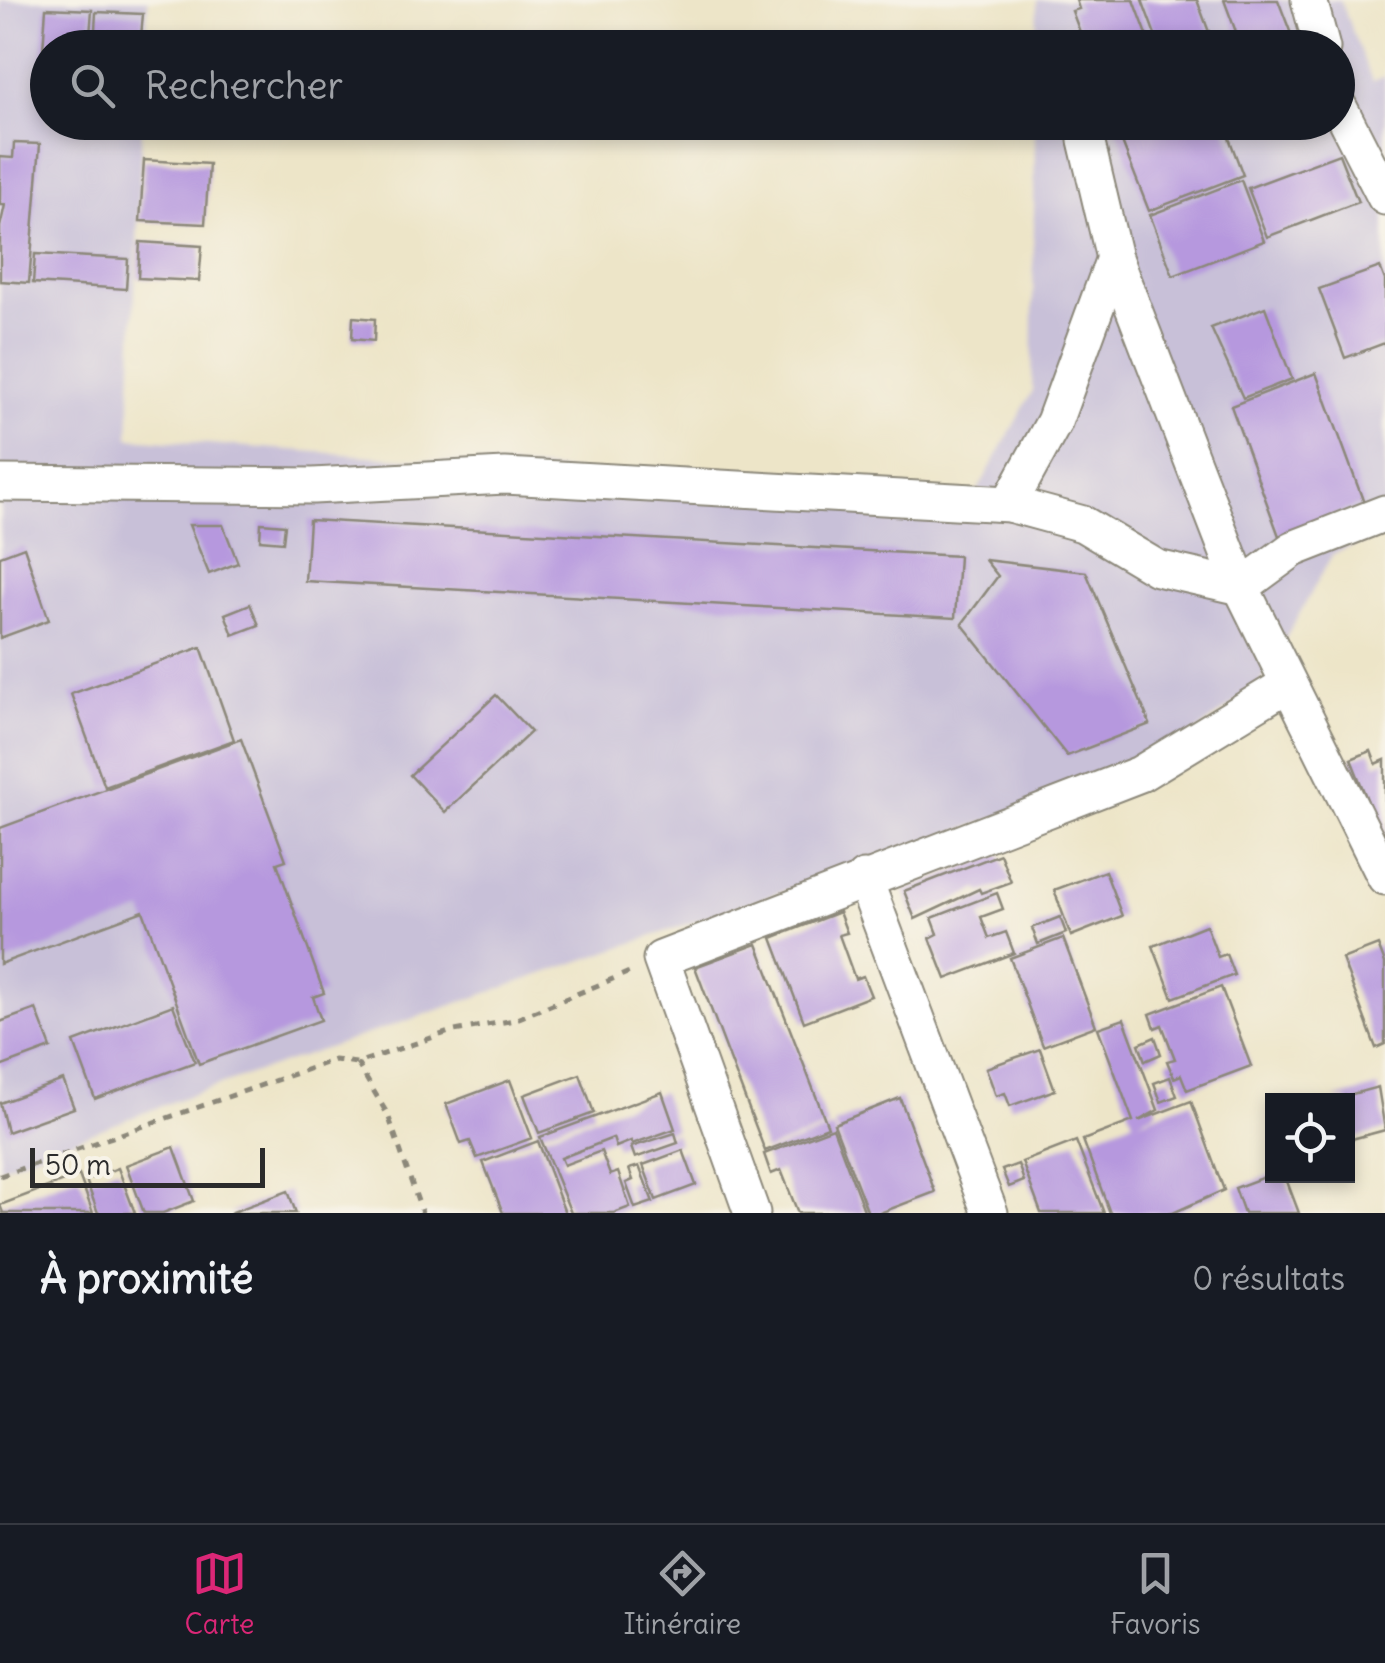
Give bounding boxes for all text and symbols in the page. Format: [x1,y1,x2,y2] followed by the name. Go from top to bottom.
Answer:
[30,30,1355,140] search box
[65,58,120,113] icon: search
[145,62,343,109] text: Rechercher
[1265,1093,1355,1183] map controls
[1265,1093,1355,1183] button: locate
[30,1143,265,1188] scale bar
[45,1147,111,1183] text: 50 m
[40,1252,253,1304] text: À proximité
[1192,1258,1345,1299] text: 0 résultats
[185,1546,254,1642] tab: Carte
[623,1546,741,1642] tab: Itinéraire
[1110,1546,1200,1642] tab: Favoris

